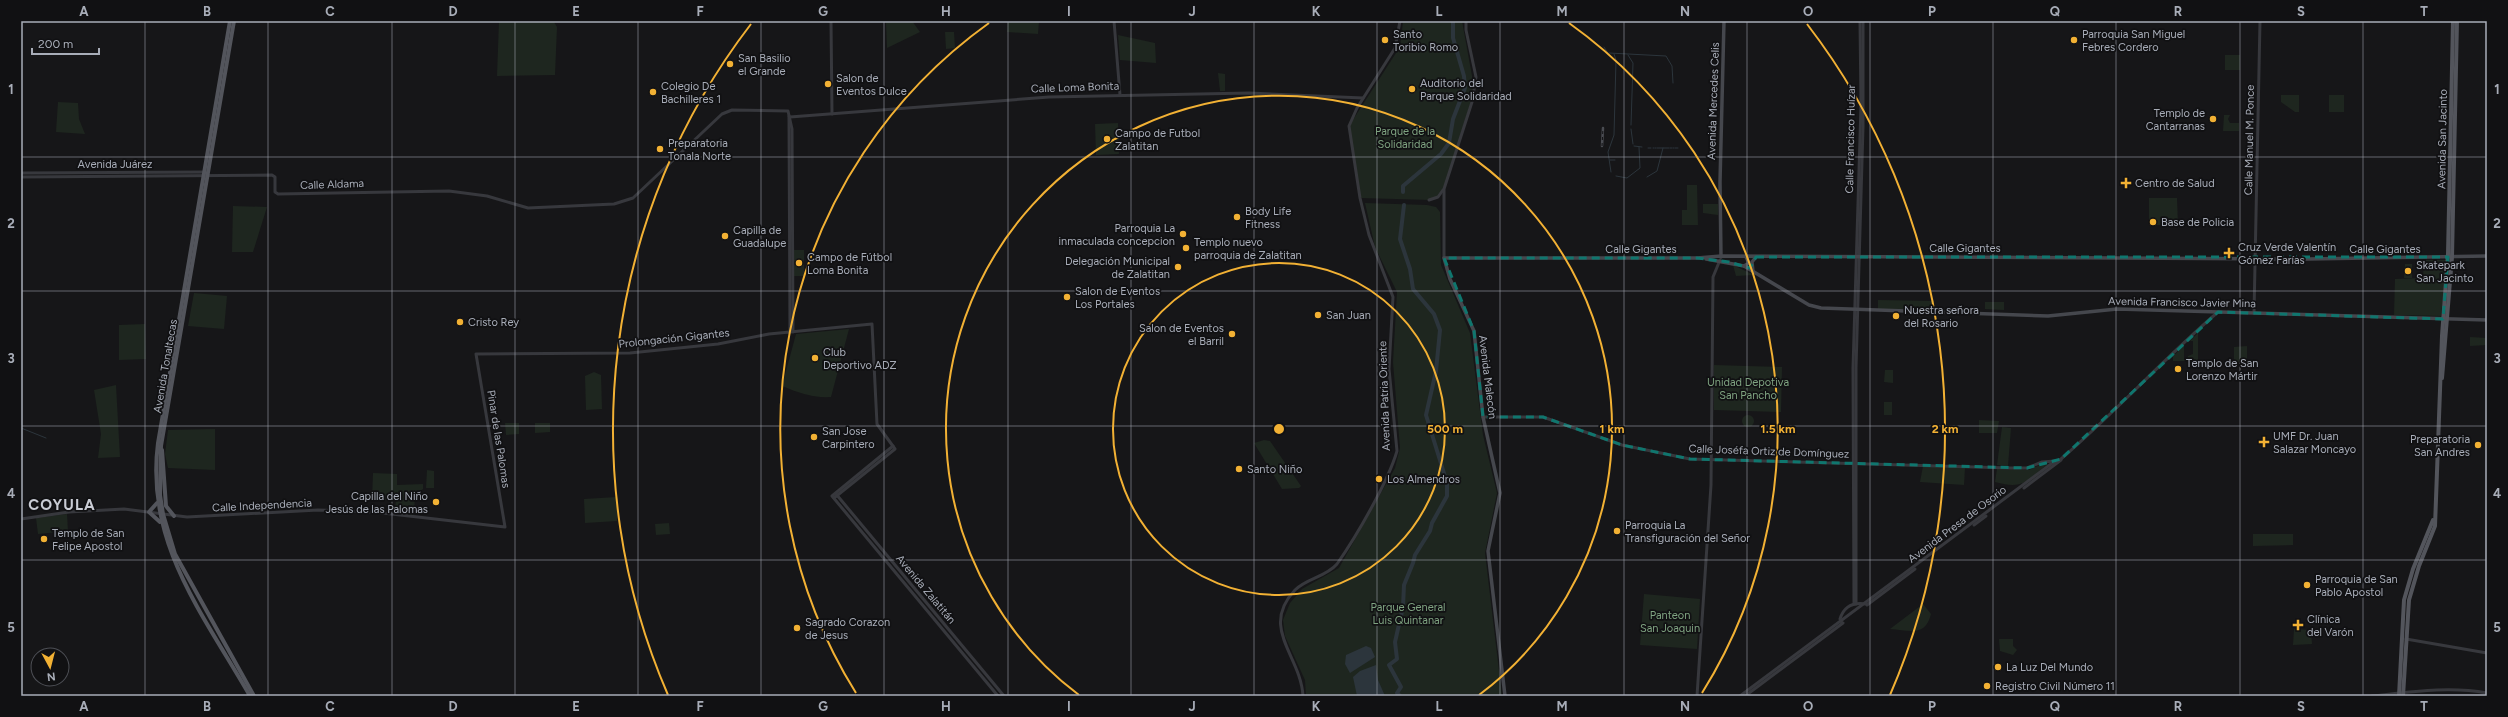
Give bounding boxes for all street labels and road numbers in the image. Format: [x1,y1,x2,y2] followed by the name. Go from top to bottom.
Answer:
[1705,42,1722,160] street label: Avenida Mercedes Celis
[1031,79,1119,96] street label: Calle Loma Bonita
[1843,84,1858,194] street label: Calle Francisco Huízar
[2242,85,2257,195] street label: Calle Manuel M. Ponce
[2435,89,2450,189] street label: Avenida San Jacinto
[78,158,152,171] street label: Avenida Juárez
[300,177,364,192] street label: Calle Aldama
[1929,242,2001,255] street label: Calle Gigantes
[1605,243,1677,256] street label: Calle Gigantes
[2349,243,2421,256] street label: Calle Gigantes
[2108,295,2256,310] street label: Avenida Francisco Javier Mina
[151,318,180,414] street label: Avenida Tonaltecas
[618,326,730,351] street label: Prolongación Gigantes
[1476,334,1499,420] street label: Avenida Malecón
[1376,341,1393,451] street label: Avenida Patria Oriente
[484,389,513,489] street label: Pinar de las Palomas
[1688,442,1850,461] street label: Calle Joséfa Ortiz de Domínguez
[1906,483,2009,566] street label: Avenida Presa de Osorio
[212,496,312,515] street label: Calle Independencia
[893,552,958,626] street label: Avenida Zalatitán

